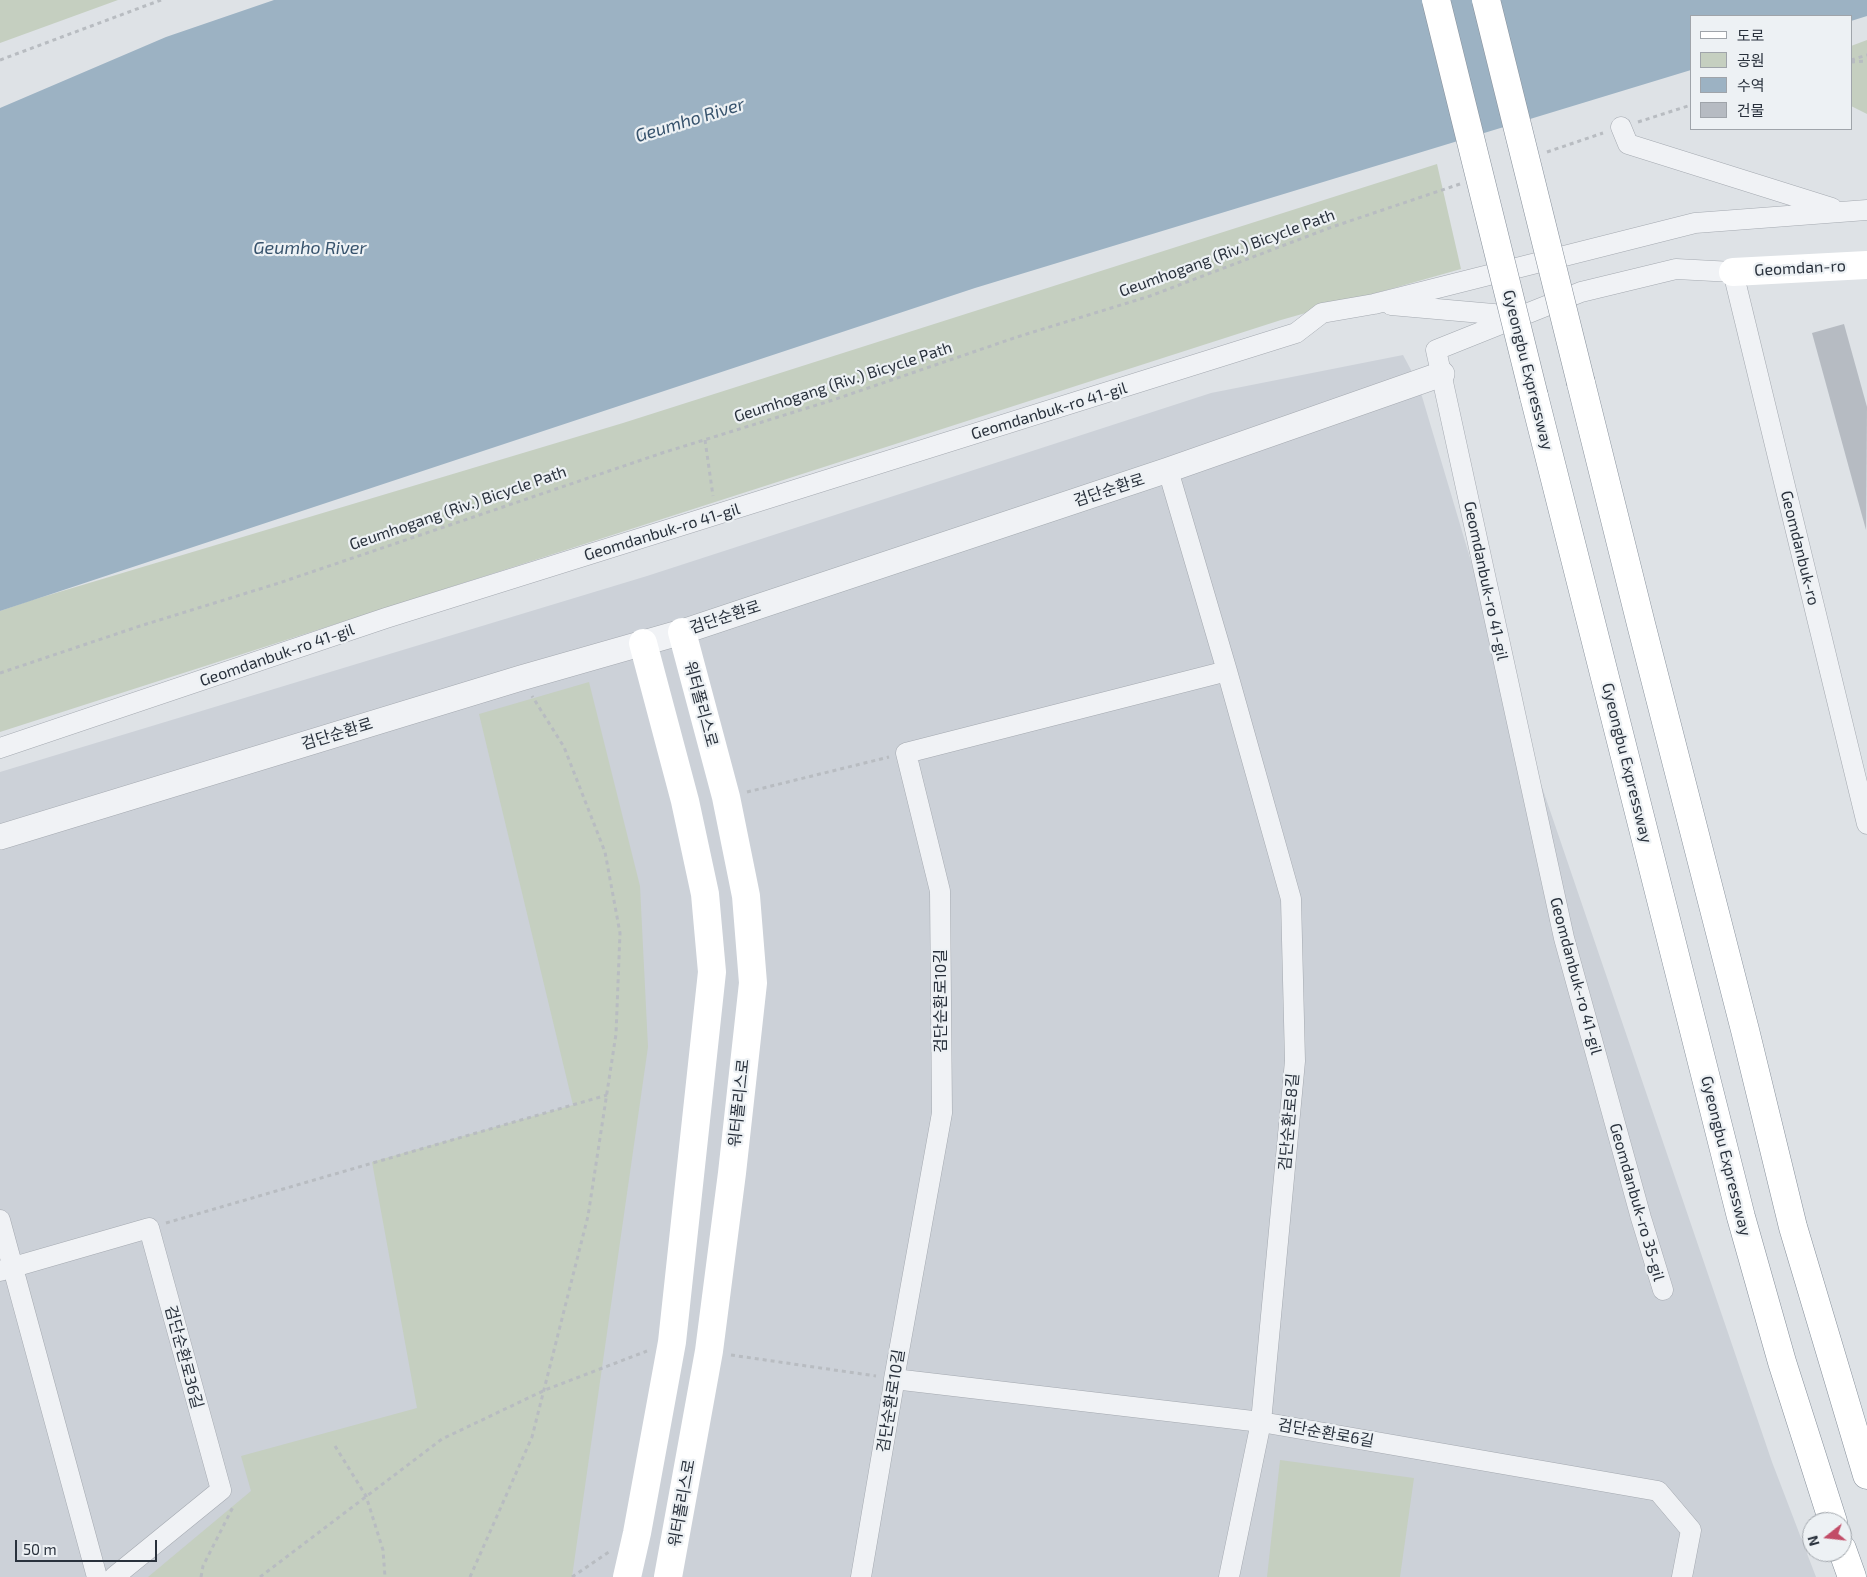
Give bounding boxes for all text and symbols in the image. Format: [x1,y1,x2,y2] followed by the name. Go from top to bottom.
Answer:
[1690,15,1852,130] legend
[1737,26,1765,44] text: 도로
[1737,51,1765,69] text: 공원
[1737,76,1765,94] text: 수역
[633,93,747,147] water label: Geumho River
[1737,101,1765,119] text: 건물
[1117,205,1337,301] street label: Geumhogang (Riv.) Bicycle Path
[253,237,367,259] water label: Geumho River
[1754,256,1846,280] street label: Geomdan-ro
[1499,288,1557,452] street label: Gyeongbu Expressway
[732,338,954,426] street label: Geumhogang (Riv.) Bicycle Path
[969,378,1129,444] street label: Geomdanbuk-ro 41-gil
[347,462,569,554] street label: Geumhogang (Riv.) Bicycle Path
[1071,469,1147,511] street label: 검단순환로
[1776,489,1824,607] street label: Geomdanbuk-ro
[582,499,742,565] street label: Geomdanbuk-ro 41-gil
[1460,500,1512,662] street label: Geomdanbuk-ro 41-gil
[687,596,763,638] street label: 검단순환로
[197,620,357,690] street label: Geomdanbuk-ro 41-gil
[680,659,722,749] street label: 워터폴리스로
[1598,681,1656,845] street label: Gyeongbu Expressway
[299,714,375,754] street label: 검단순환로
[1546,895,1606,1057] street label: Geomdanbuk-ro 41-gil
[931,949,951,1053] street label: 검단순환로10길
[725,1058,753,1148] street label: 워터폴리스로
[1275,1072,1303,1172] street label: 검단순환로8길
[1697,1074,1755,1238] street label: Gyeongbu Expressway
[1605,1121,1669,1283] street label: Geomdanbuk-ro 35-gil
[161,1303,207,1411] street label: 검단순환로36길
[873,1348,909,1454] street label: 검단순환로10길
[1276,1415,1376,1451] street label: 검단순환로6길
[665,1458,699,1548] street label: 워터폴리스로
[1802,1512,1852,1562] north arrow
[18,1530,160,1562] scale bar
[1803,1534,1823,1548] text: N
[23,1540,57,1558] text: 50 m

